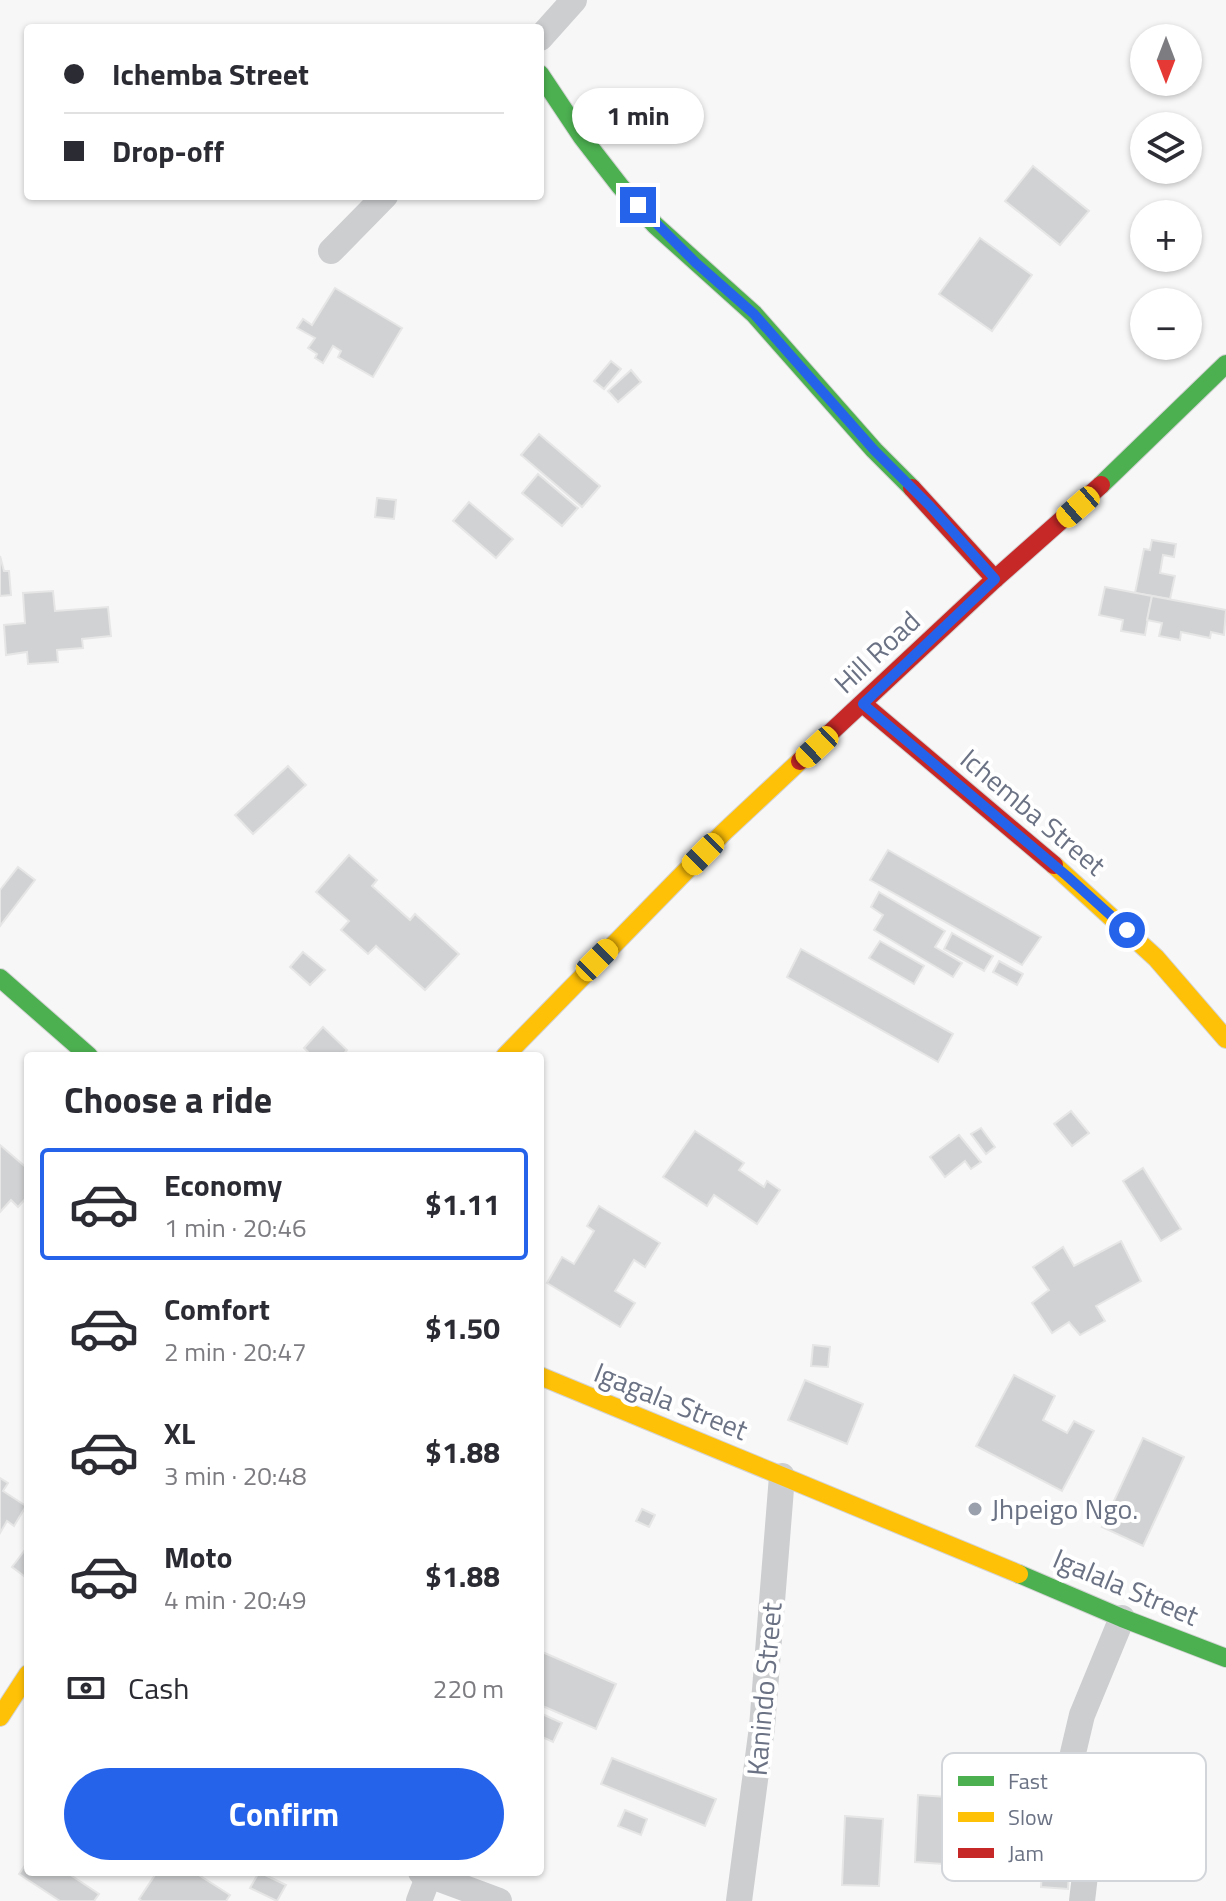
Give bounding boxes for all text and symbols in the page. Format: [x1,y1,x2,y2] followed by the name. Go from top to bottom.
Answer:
[1130,24,1202,96] north arrow
[1130,24,1202,360] map controls
[112,51,309,97] text: Ichemba Street
[572,89,704,145] callout: 1 min
[606,96,670,135] text: 1 min
[1130,112,1202,184] button: layers
[112,128,224,174] text: Drop-off
[620,187,656,223] route end
[1130,200,1202,272] button: +
[1130,288,1202,360] button: −
[1052,482,1104,532] car
[824,600,930,703] street label: Hill Road
[791,722,843,772] car
[951,738,1116,886] street label: Ichemba Street
[678,829,728,879] car
[1109,912,1145,948] route start
[572,935,622,985] car
[64,1072,272,1127] text: Choose a ride
[164,1162,282,1208] text: Economy
[68,1168,140,1240] icon: car
[425,1181,500,1227] text: $1.11
[164,1208,307,1247] text: 1 min · 20:46
[164,1286,270,1332] text: Comfort
[68,1292,140,1364] icon: car
[425,1305,500,1351] text: $1.50
[164,1332,307,1371] text: 2 min · 20:47
[588,1350,755,1451] street label: Igagala Street
[164,1410,195,1456] text: XL
[68,1416,140,1488] icon: car
[425,1429,500,1475] text: $1.88
[164,1456,307,1495] text: 3 min · 20:48
[991,1487,1138,1530] place label: Jhpeigo Ngo.
[966,1500,984,1518] marker: Jhpeigo Ngo.
[164,1534,232,1580] text: Moto
[1047,1537,1206,1637] street label: Igalala Street
[68,1540,140,1612] icon: car
[425,1553,500,1599] text: $1.88
[164,1580,307,1619] text: 4 min · 20:49
[734,1600,793,1778] street label: Kanindo Street
[128,1665,189,1711] text: Cash
[64,1666,108,1710] icon: cash
[433,1669,504,1708] text: 220 m
[942,1753,1206,1881] legend
[1008,1764,1048,1798] text: Fast
[64,1768,504,1860] button: Confirm
[1008,1800,1054,1834] text: Slow
[1008,1836,1044,1870] text: Jam

